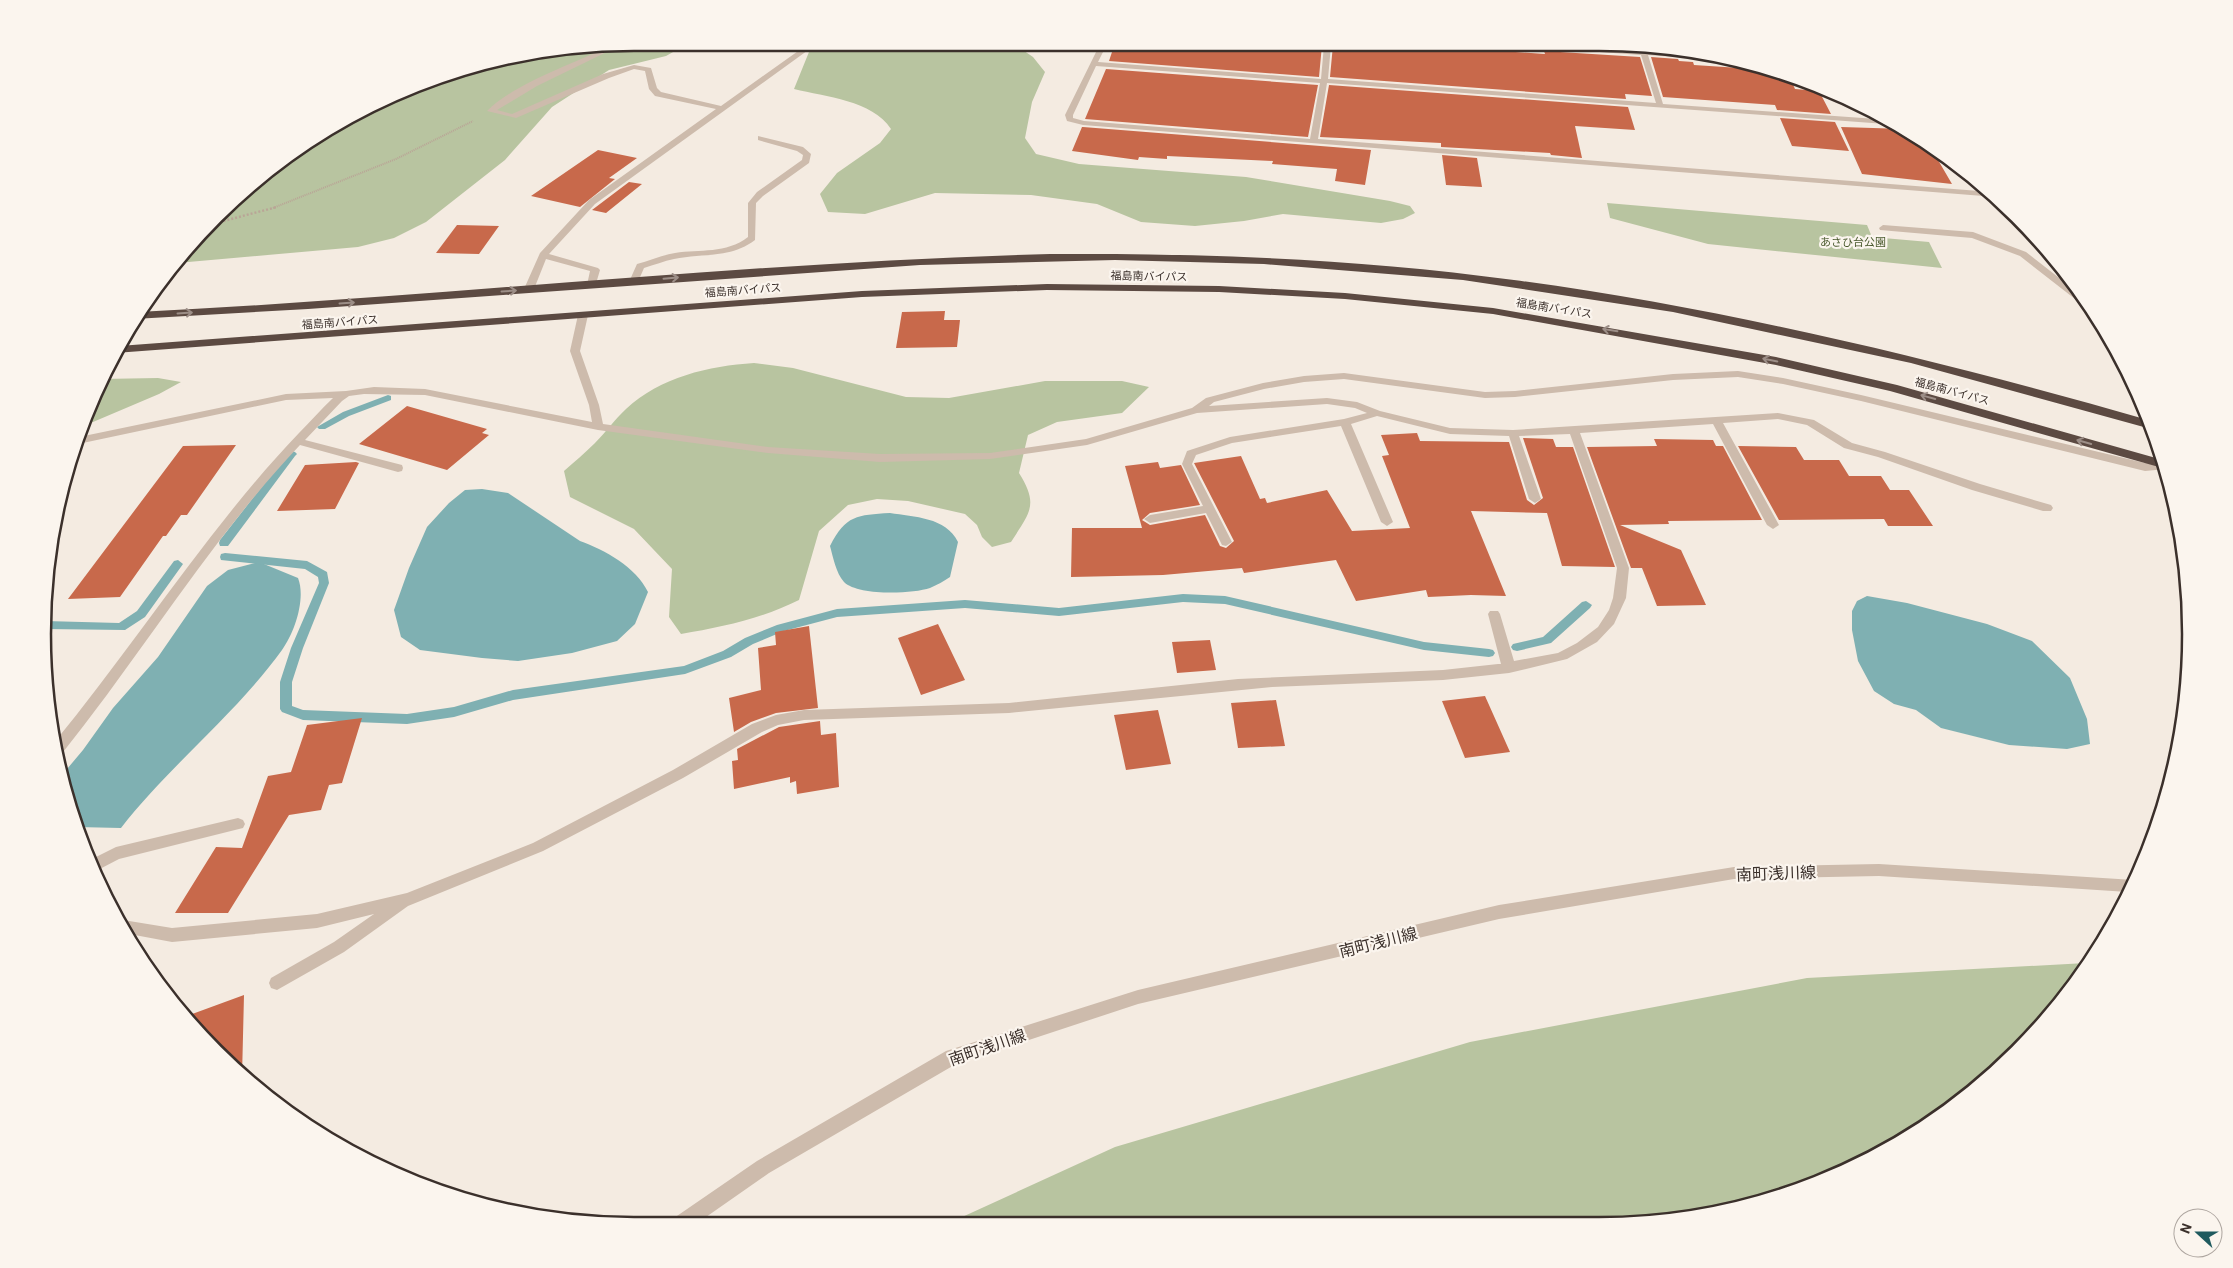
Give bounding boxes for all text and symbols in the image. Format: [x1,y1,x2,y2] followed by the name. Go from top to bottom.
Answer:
[1820,235,1886,248] park label: あさひ台公園
[1111,268,1188,283] street label: 福島南バイパス
[663,273,679,283] one-way arrow
[704,280,782,299] street label: 福島南バイパス
[501,286,517,295] one-way arrow
[1515,295,1593,320] street label: 福島南バイパス
[339,298,355,308] one-way arrow
[177,308,193,318] one-way arrow
[301,312,379,331] street label: 福島南バイパス
[1602,325,1618,335] one-way arrow
[1762,354,1778,364] one-way arrow
[1913,374,1991,407] street label: 福島南バイパス
[1920,392,1936,402] one-way arrow
[2076,436,2092,446] one-way arrow
[1736,862,1816,883] street label: 南町浅川線
[1337,923,1419,960] street label: 南町浅川線
[946,1025,1028,1069] street label: 南町浅川線
[2173,1208,2223,1258] north arrow
[2176,1221,2195,1236] text: N

